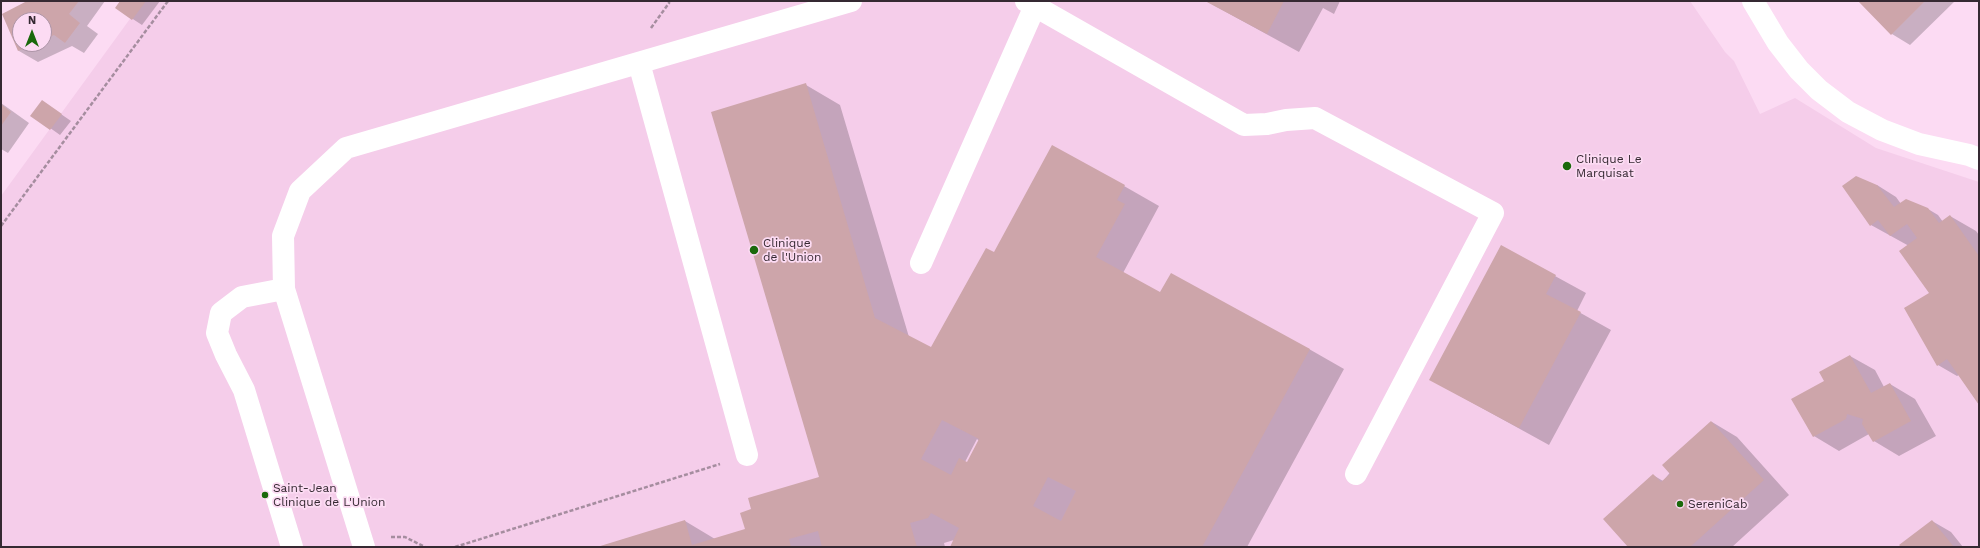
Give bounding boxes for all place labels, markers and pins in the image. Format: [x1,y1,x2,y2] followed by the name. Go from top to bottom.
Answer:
[1576,152,1642,180] place label: Clinique Le Marquisat
[1561,160,1573,172] marker: Clinique Le Marquisat
[763,236,821,264] place label: Clinique de l'Union
[748,244,760,256] marker: Clinique de l'Union
[273,481,385,509] place label: Saint-Jean Clinique de L'Union
[260,490,270,500] marker: Saint-Jean Clinique de L'Union
[1688,497,1747,511] place label: SereniCab
[1675,499,1685,509] marker: SereniCab

